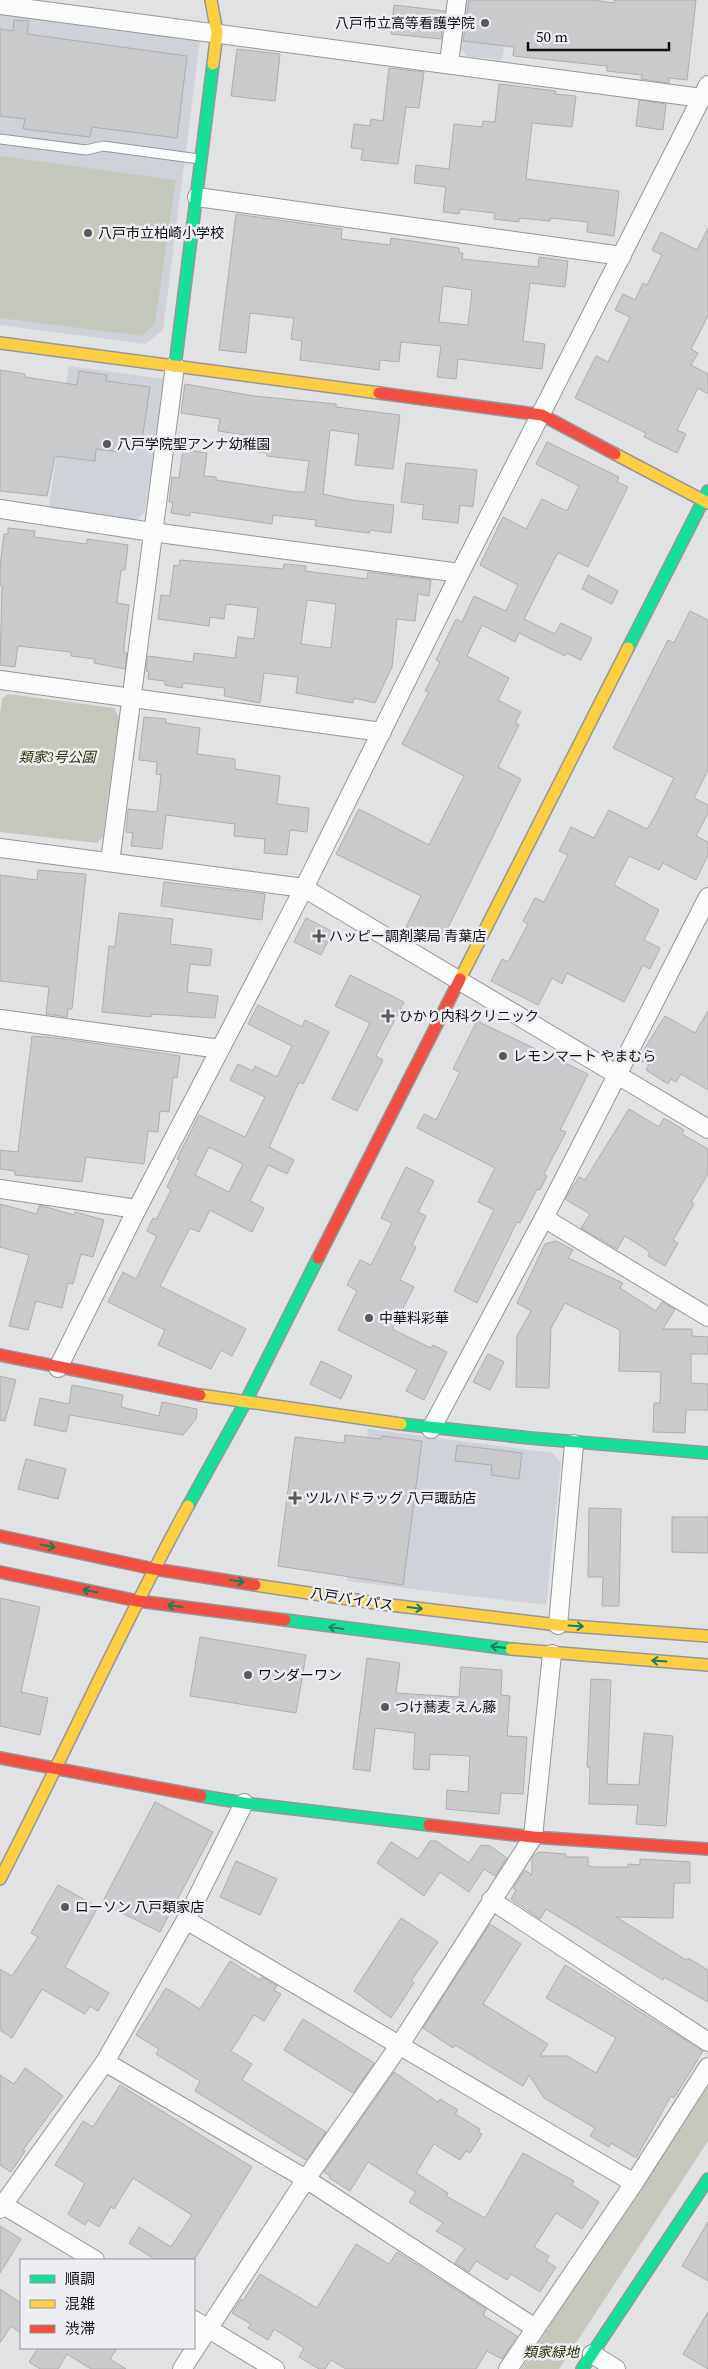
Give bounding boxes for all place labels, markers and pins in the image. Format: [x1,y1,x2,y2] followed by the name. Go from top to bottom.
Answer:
[335,13,475,33] place label: 八戸市立高等看護学院
[479,17,491,29] marker: 八戸市立高等看護学院
[98,223,224,243] place label: 八戸市立柏崎小学校
[82,227,94,239] marker: 八戸市立柏崎小学校
[117,434,270,454] place label: 八戸学院聖アンナ幼稚園
[101,438,113,450] marker: 八戸学院聖アンナ幼稚園
[329,926,486,946] place label: ハッピー調剤薬局 青葉店
[313,930,325,942] marker: ハッピー調剤薬局 青葉店
[399,1006,539,1026] place label: ひかり内科クリニック
[381,1009,395,1023] marker: ひかり内科クリニック
[513,1046,656,1066] place label: レモンマート やまむら
[497,1050,509,1062] marker: レモンマート やまむら
[379,1308,449,1328] place label: 中華料彩華
[363,1312,375,1324] marker: 中華料彩華
[305,1488,476,1508] place label: ツルハドラッグ 八戸諏訪店
[289,1492,301,1504] marker: ツルハドラッグ 八戸諏訪店
[258,1665,342,1685] place label: ワンダーワン
[242,1669,254,1681] marker: ワンダーワン
[395,1697,496,1717] place label: つけ蕎麦 えん藤
[379,1701,391,1713] marker: つけ蕎麦 えん藤
[75,1897,204,1917] place label: ローソン 八戸類家店
[59,1901,71,1913] marker: ローソン 八戸類家店

